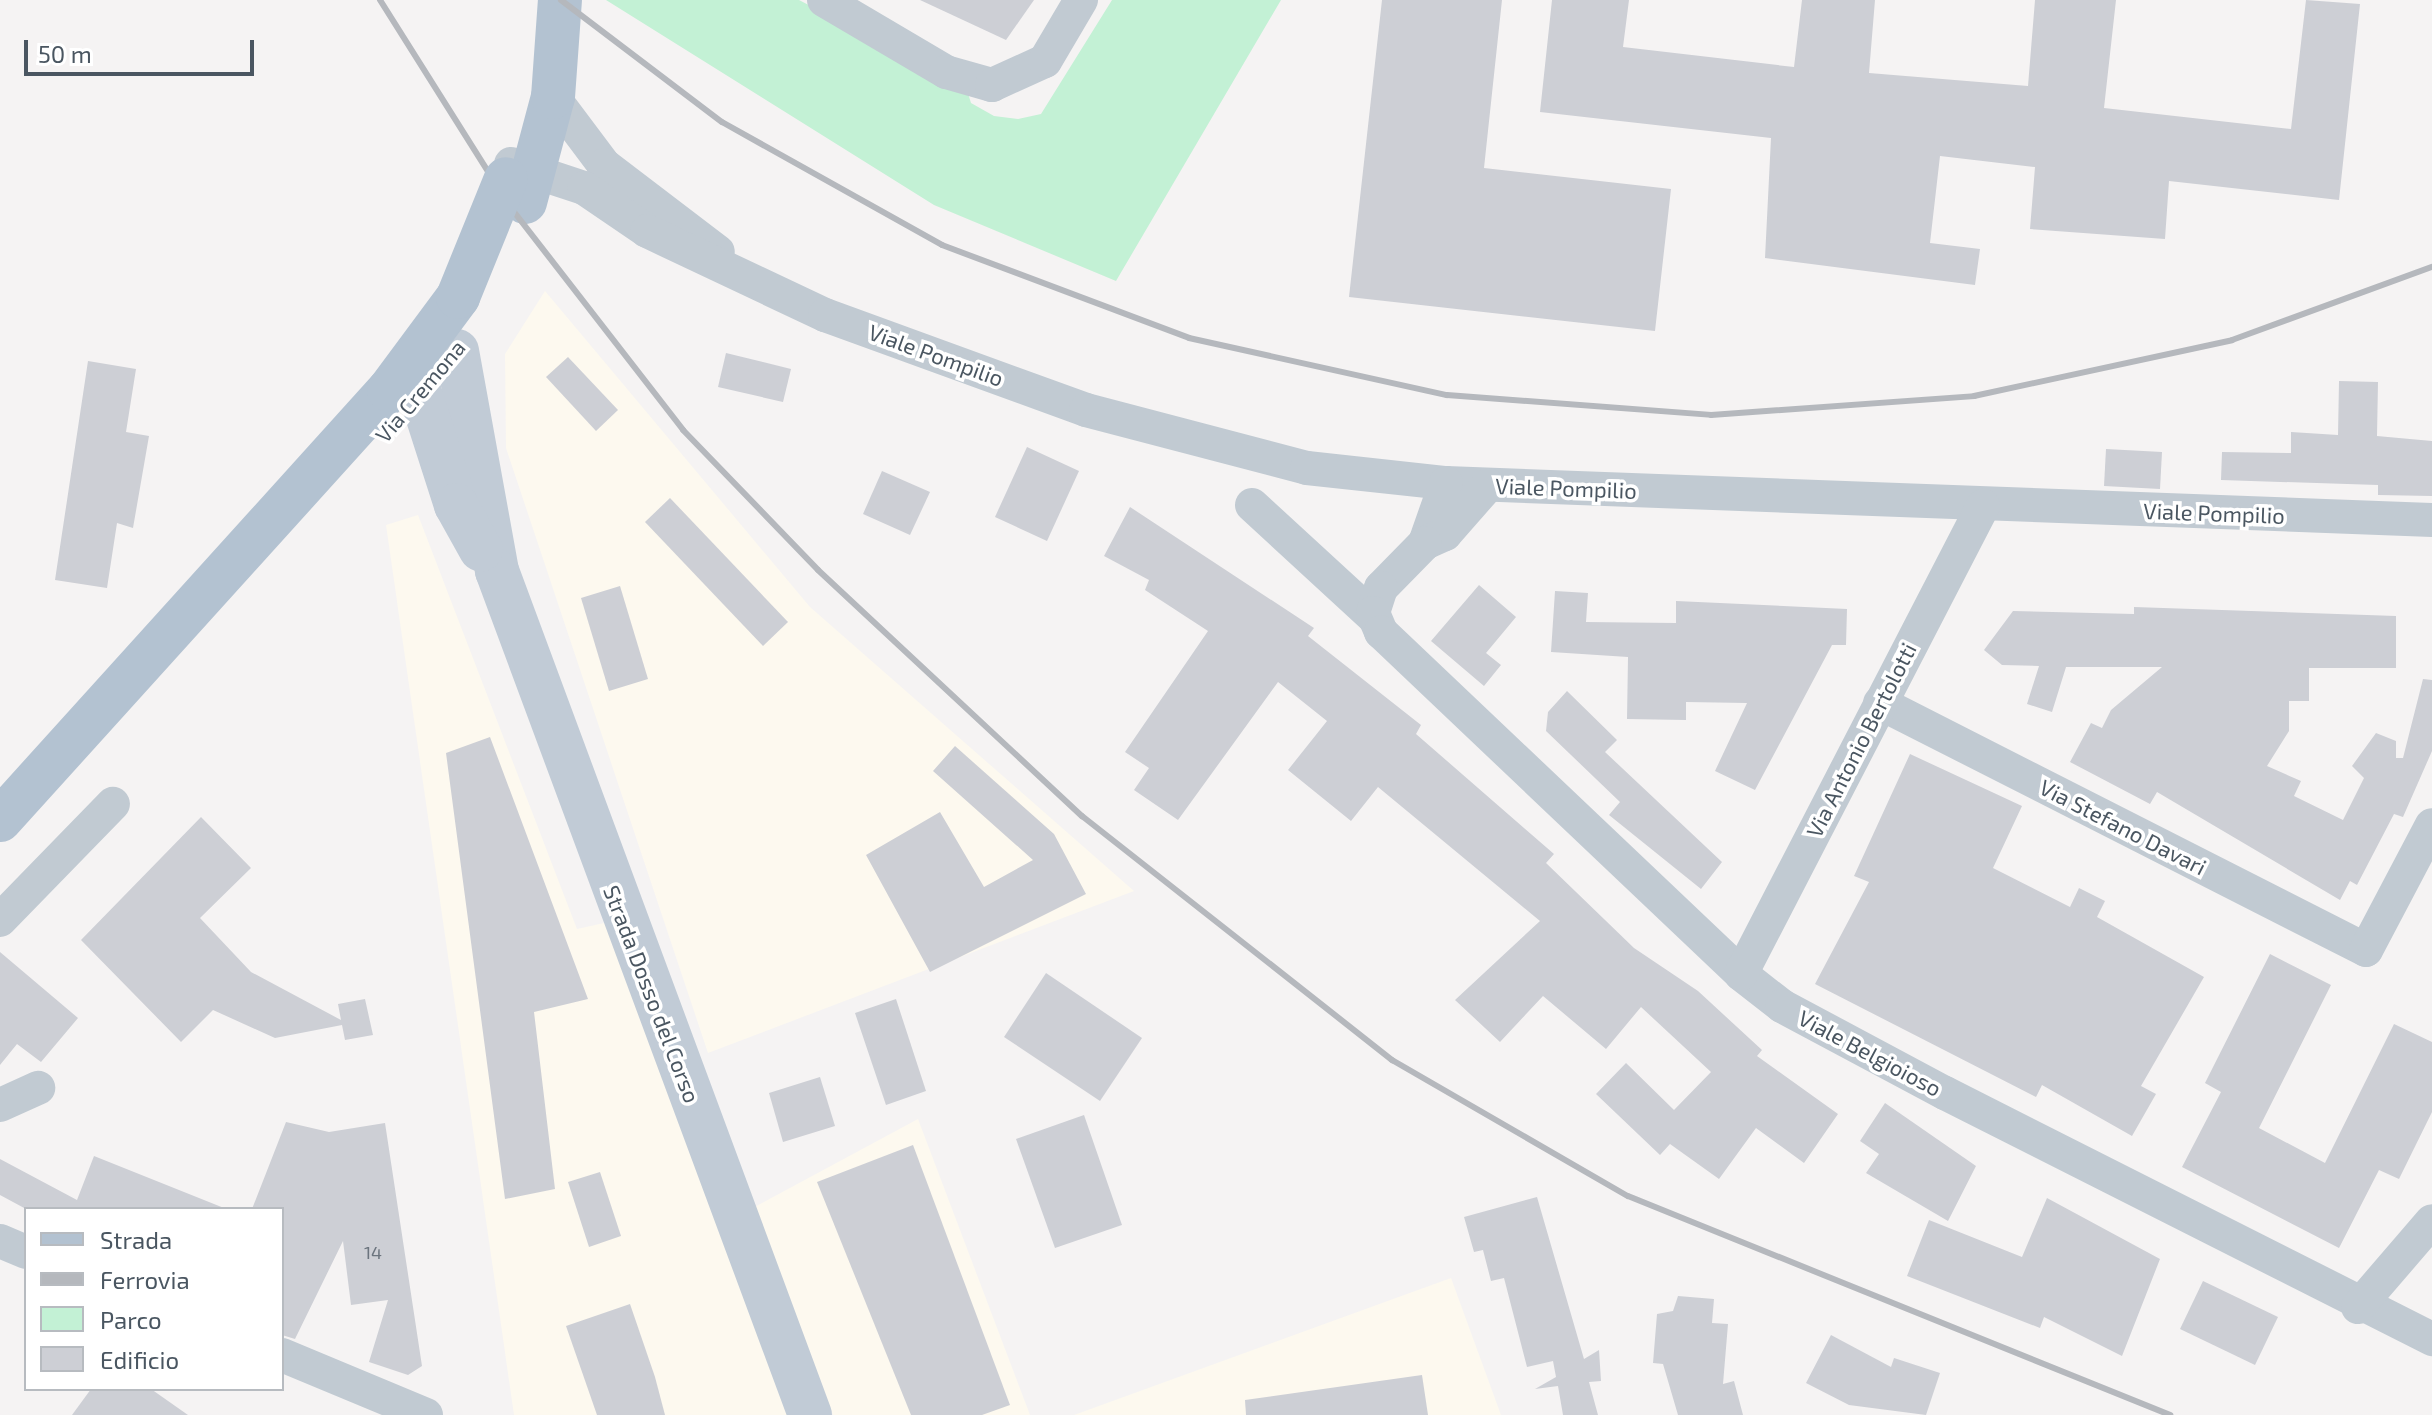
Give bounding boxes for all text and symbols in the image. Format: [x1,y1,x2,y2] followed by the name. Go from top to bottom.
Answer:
[28,24,258,74] scale bar
[38,39,92,68] text: 50 m
[865,318,1007,392] street label: Viale Pompilio
[370,335,470,447] street label: Via Cremona
[1495,472,1637,504] street label: Viale Pompilio
[2143,497,2285,529] street label: Viale Pompilio
[1800,638,1922,842] street label: Via Antonio Bertolotti
[2035,774,2211,880] street label: Via Stefano Davari
[598,881,706,1107] street label: Strada Dosso del Corso
[1794,1004,1946,1102] street label: Viale Belgioioso
[24,1207,284,1391] legend
[100,1225,172,1254] text: Strada
[364,1241,382,1263] house number: 14
[100,1265,190,1294] text: Ferrovia
[100,1305,162,1334] text: Parco
[100,1345,179,1374] text: Edificio

